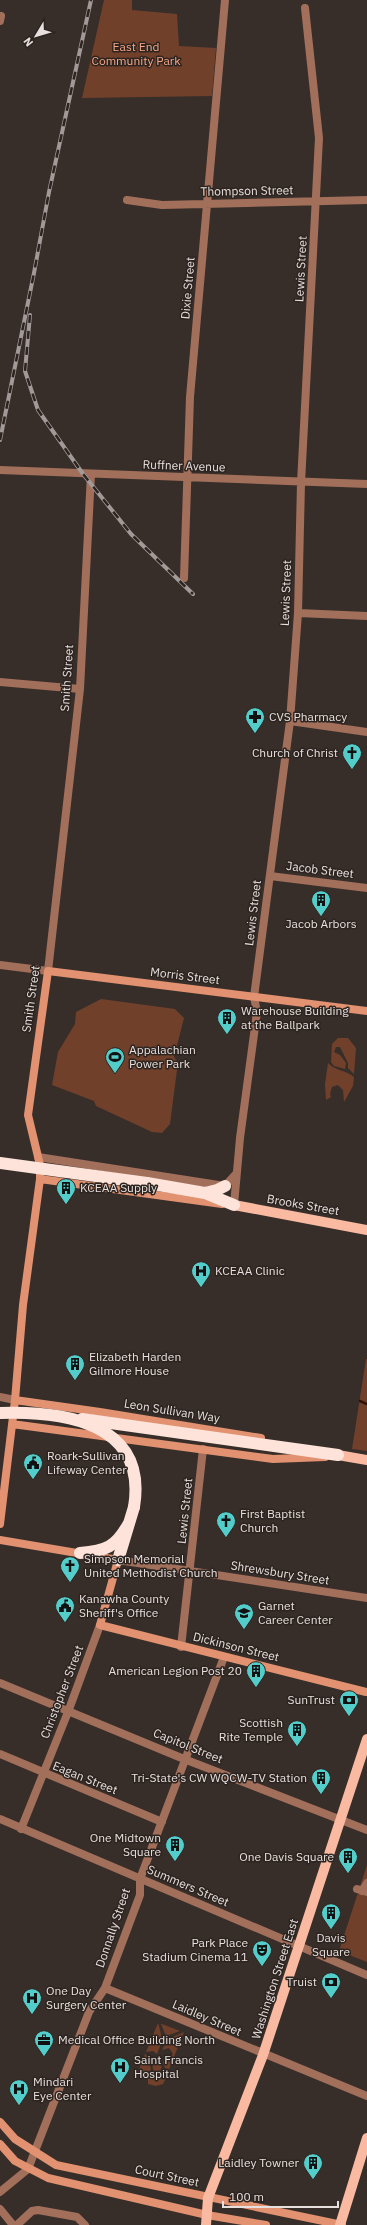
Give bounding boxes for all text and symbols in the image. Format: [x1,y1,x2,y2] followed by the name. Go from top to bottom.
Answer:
[16,16,56,56] north arrow
[20,35,36,50] text: N
[91,39,181,68] park label: East End Community Park
[200,182,294,199] street label: Thompson Street
[291,236,310,302] street label: Lewis Street
[177,256,198,320] street label: Dixie Street
[142,457,226,474] street label: Ruffner Avenue
[277,560,294,626] street label: Lewis Street
[57,644,76,712] street label: Smith Street
[244,706,266,734] pharmacy icon: CVS Pharmacy
[269,709,347,724] place label: CVS Pharmacy
[341,742,363,770] church icon: Church of Christ
[252,745,338,760] place label: Church of Christ
[285,858,355,881] street label: Jacob Street
[241,879,264,947] street label: Lewis Street
[310,889,332,917] building icon: Jacob Arbors
[285,916,357,931] place label: Jacob Arbors
[149,964,221,987] street label: Morris Street
[18,965,43,1033] street label: Smith Street
[241,1003,349,1032] place label: Warehouse Building at the Ballpark
[216,1007,238,1035] building icon: Warehouse Building at the Ballpark
[129,1042,196,1071] place label: Appalachian Power Park
[104,1046,126,1074] sports icon: Appalachian Power Park
[55,1177,77,1205] building icon: KCEAA Supply
[80,1180,157,1195] place label: KCEAA Supply
[266,1191,341,1218] street label: Brooks Street
[190,1260,212,1288] hospital icon: KCEAA Clinic
[215,1263,285,1278] place label: KCEAA Clinic
[89,1349,181,1378] place label: Elizabeth Harden Gilmore House
[64,1353,86,1381] building icon: Elizabeth Harden Gilmore House
[123,1396,221,1425] street label: Leon Sullivan Way
[47,1448,127,1477] place label: Roark-Sullivan Lifeway Center
[22,1452,44,1480] public building icon: Roark-Sullivan Lifeway Center
[174,1477,195,1545] street label: Lewis Street
[240,1506,305,1535] place label: First Baptist Church
[215,1510,237,1538] church icon: First Baptist Church
[84,1551,218,1580] place label: Simpson Memorial United Methodist Church
[59,1555,81,1583] church icon: Simpson Memorial United Methodist Church
[230,1557,331,1588] street label: Shrewsbury Street
[79,1591,169,1620] place label: Kanawha County Sheriff's Office
[54,1595,76,1623] public building icon: Kanawha County Sheriff's Office
[258,1598,333,1627] place label: Garnet Career Center
[233,1602,255,1630] school or university icon: Garnet Career Center
[191,1629,281,1664] street label: Dickinson Street
[37,1643,86,1741] street label: Christopher Street
[245,1660,267,1688] building icon: American Legion Post 20
[109,1663,242,1678] place label: American Legion Post 20
[338,1689,360,1717] bank icon: SunTrust
[288,1692,335,1707] place label: SunTrust
[219,1715,283,1744] place label: Scottish Rite Temple
[286,1719,308,1747] building icon: Scottish Rite Temple
[151,1725,225,1766] street label: Capitol Street
[51,1758,120,1797] street label: Eagan Street
[310,1767,332,1795] building icon: Tri-State's CW WQCW-TV Station
[131,1770,307,1785] place label: Tri-State's CW WQCW-TV Station
[90,1830,161,1859] place label: One Midtown Square
[164,1834,186,1862] building icon: One Midtown Square
[337,1846,359,1874] building icon: One Davis Square
[239,1849,334,1864] place label: One Davis Square
[145,1862,231,1910] street label: Summers Street
[92,1886,133,1969] street label: Donnally Street
[320,1902,342,1930] building icon: Davis Square
[248,1917,301,2041] street label: Washington Street East
[312,1930,350,1959] place label: Davis Square
[142,1935,248,1964] place label: Park Place Stadium Cinema 11
[251,1939,273,1967] theatre icon: Park Place Stadium Cinema 11
[320,1971,342,1999] bank icon: Truist
[286,1974,317,1989] place label: Truist
[46,1983,127,2012] place label: One Day Surgery Center
[21,1987,43,2015] hospital icon: One Day Surgery Center
[170,1996,244,2039] street label: Laidley Street
[33,2029,55,2057] office icon: Medical Office Building North
[58,2032,215,2047] place label: Medical Office Building North
[134,2052,203,2081] place label: Saint Francis Hospital
[109,2056,131,2084] hospital icon: Saint Francis Hospital
[33,2074,92,2103] place label: Mindari Eye Center
[8,2078,30,2106] hospital icon: Mindari Eye Center
[302,2152,324,2180] building icon: Laidley Towner
[218,2155,300,2170] place label: Laidley Towner
[134,2161,201,2190] street label: Court Street
[223,2183,338,2209] scale bar
[229,2189,264,2204] text: 100 m

